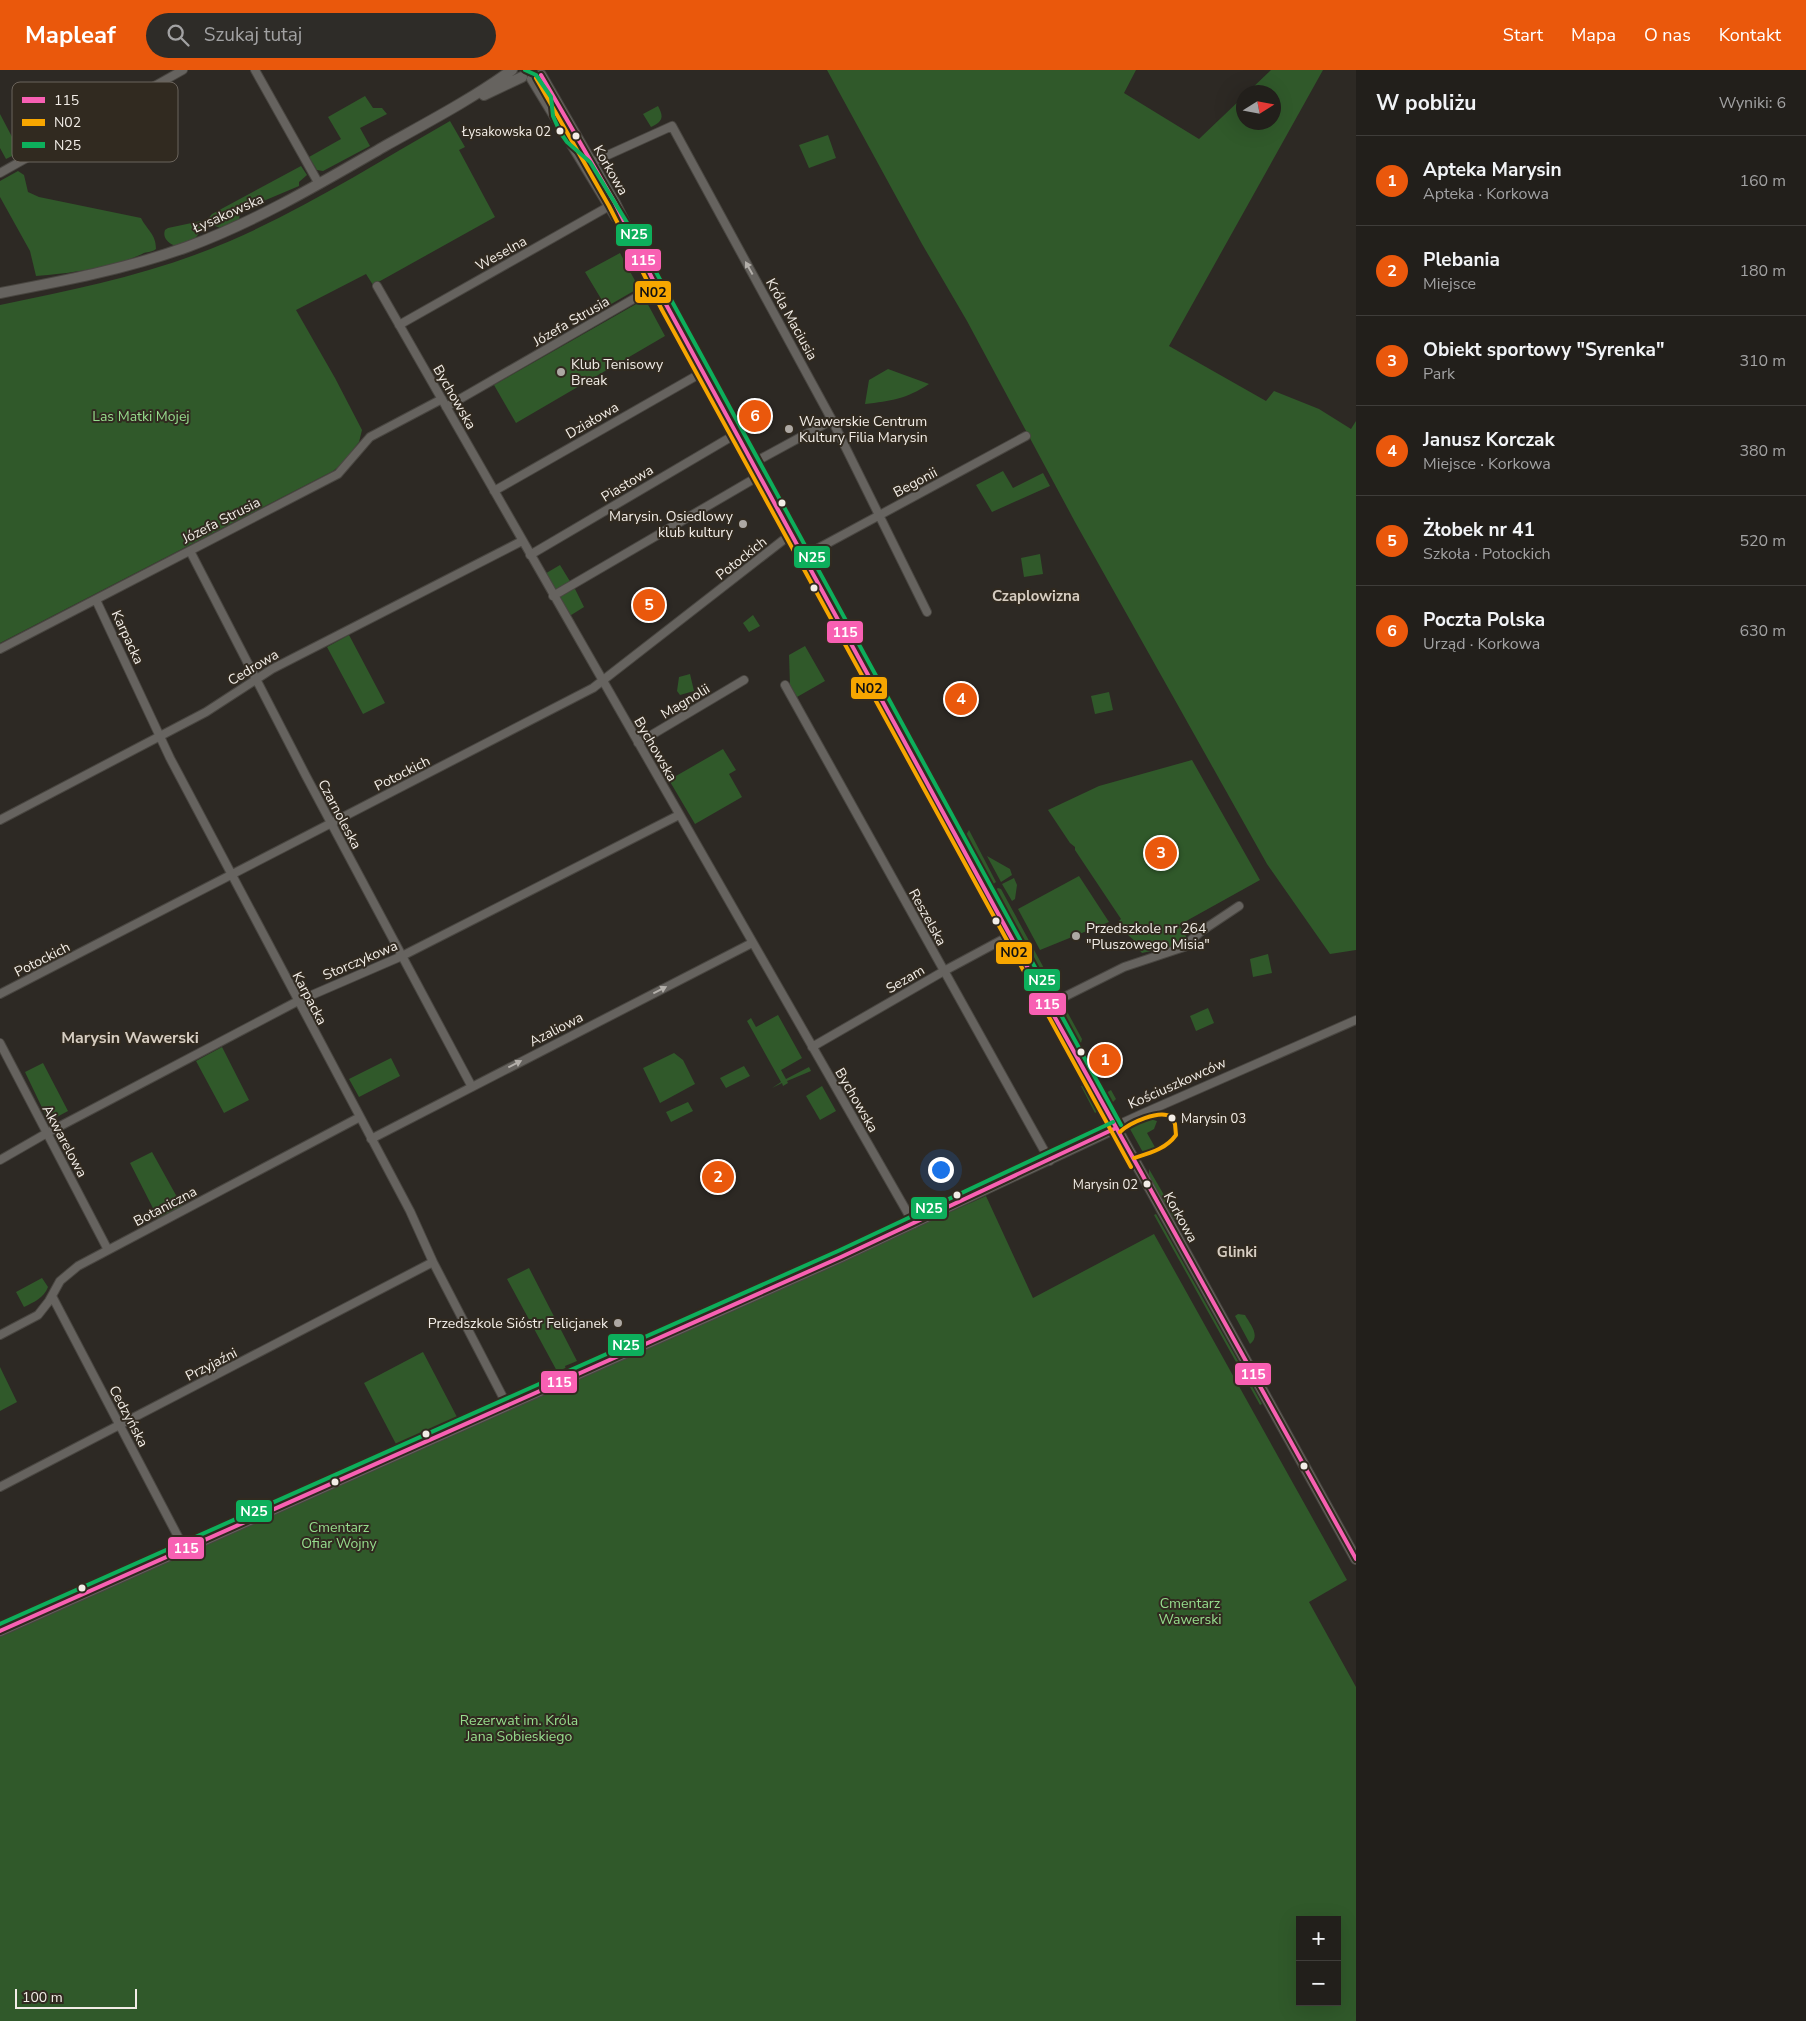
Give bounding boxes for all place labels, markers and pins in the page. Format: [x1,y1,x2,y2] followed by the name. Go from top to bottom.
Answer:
[461,123,551,141] place label: Łysakowska 02
[555,126,565,136] marker: Łysakowska 02
[571,131,581,141] unlabelled marker
[571,355,664,390] place label: Klub Tenisowy Break
[555,366,567,378] marker: Klub Tenisowy Break
[739,397,771,435] pin: 6
[799,412,928,447] place label: Wawerskie Centrum Kultury Filia Marysin
[783,423,795,435] marker: Wawerskie Centrum Kultury Filia Marysin
[777,498,787,508] unlabelled marker
[609,507,734,542] place label: Marysin. Osiedlowy klub kultury
[737,518,749,530] marker: Marysin. Osiedlowy klub kultury
[809,583,819,593] unlabelled marker
[633,586,665,624] pin: 5
[945,680,977,718] pin: 4
[1145,834,1177,872] pin: 3
[991,916,1001,926] unlabelled marker
[1086,919,1210,954] place label: Przedszkole nr 264 "Pluszowego Misia"
[1070,930,1082,942] marker: Przedszkole nr 264 "Pluszowego Misia"
[1089,1041,1121,1079] pin: 1
[1076,1047,1086,1057] unlabelled marker
[1181,1110,1246,1128] place label: Marysin 03
[1167,1113,1177,1123] marker: Marysin 03
[702,1158,734,1196] pin: 2
[1073,1176,1138,1194] place label: Marysin 02
[1142,1179,1152,1189] marker: Marysin 02
[952,1190,962,1200] unlabelled marker
[428,1314,609,1333] place label: Przedszkole Sióstr Felicjanek
[612,1317,624,1329] marker: Przedszkole Sióstr Felicjanek
[421,1429,431,1439] unlabelled marker
[1299,1461,1309,1471] unlabelled marker
[330,1477,340,1487] unlabelled marker
[77,1583,87,1593] unlabelled marker

